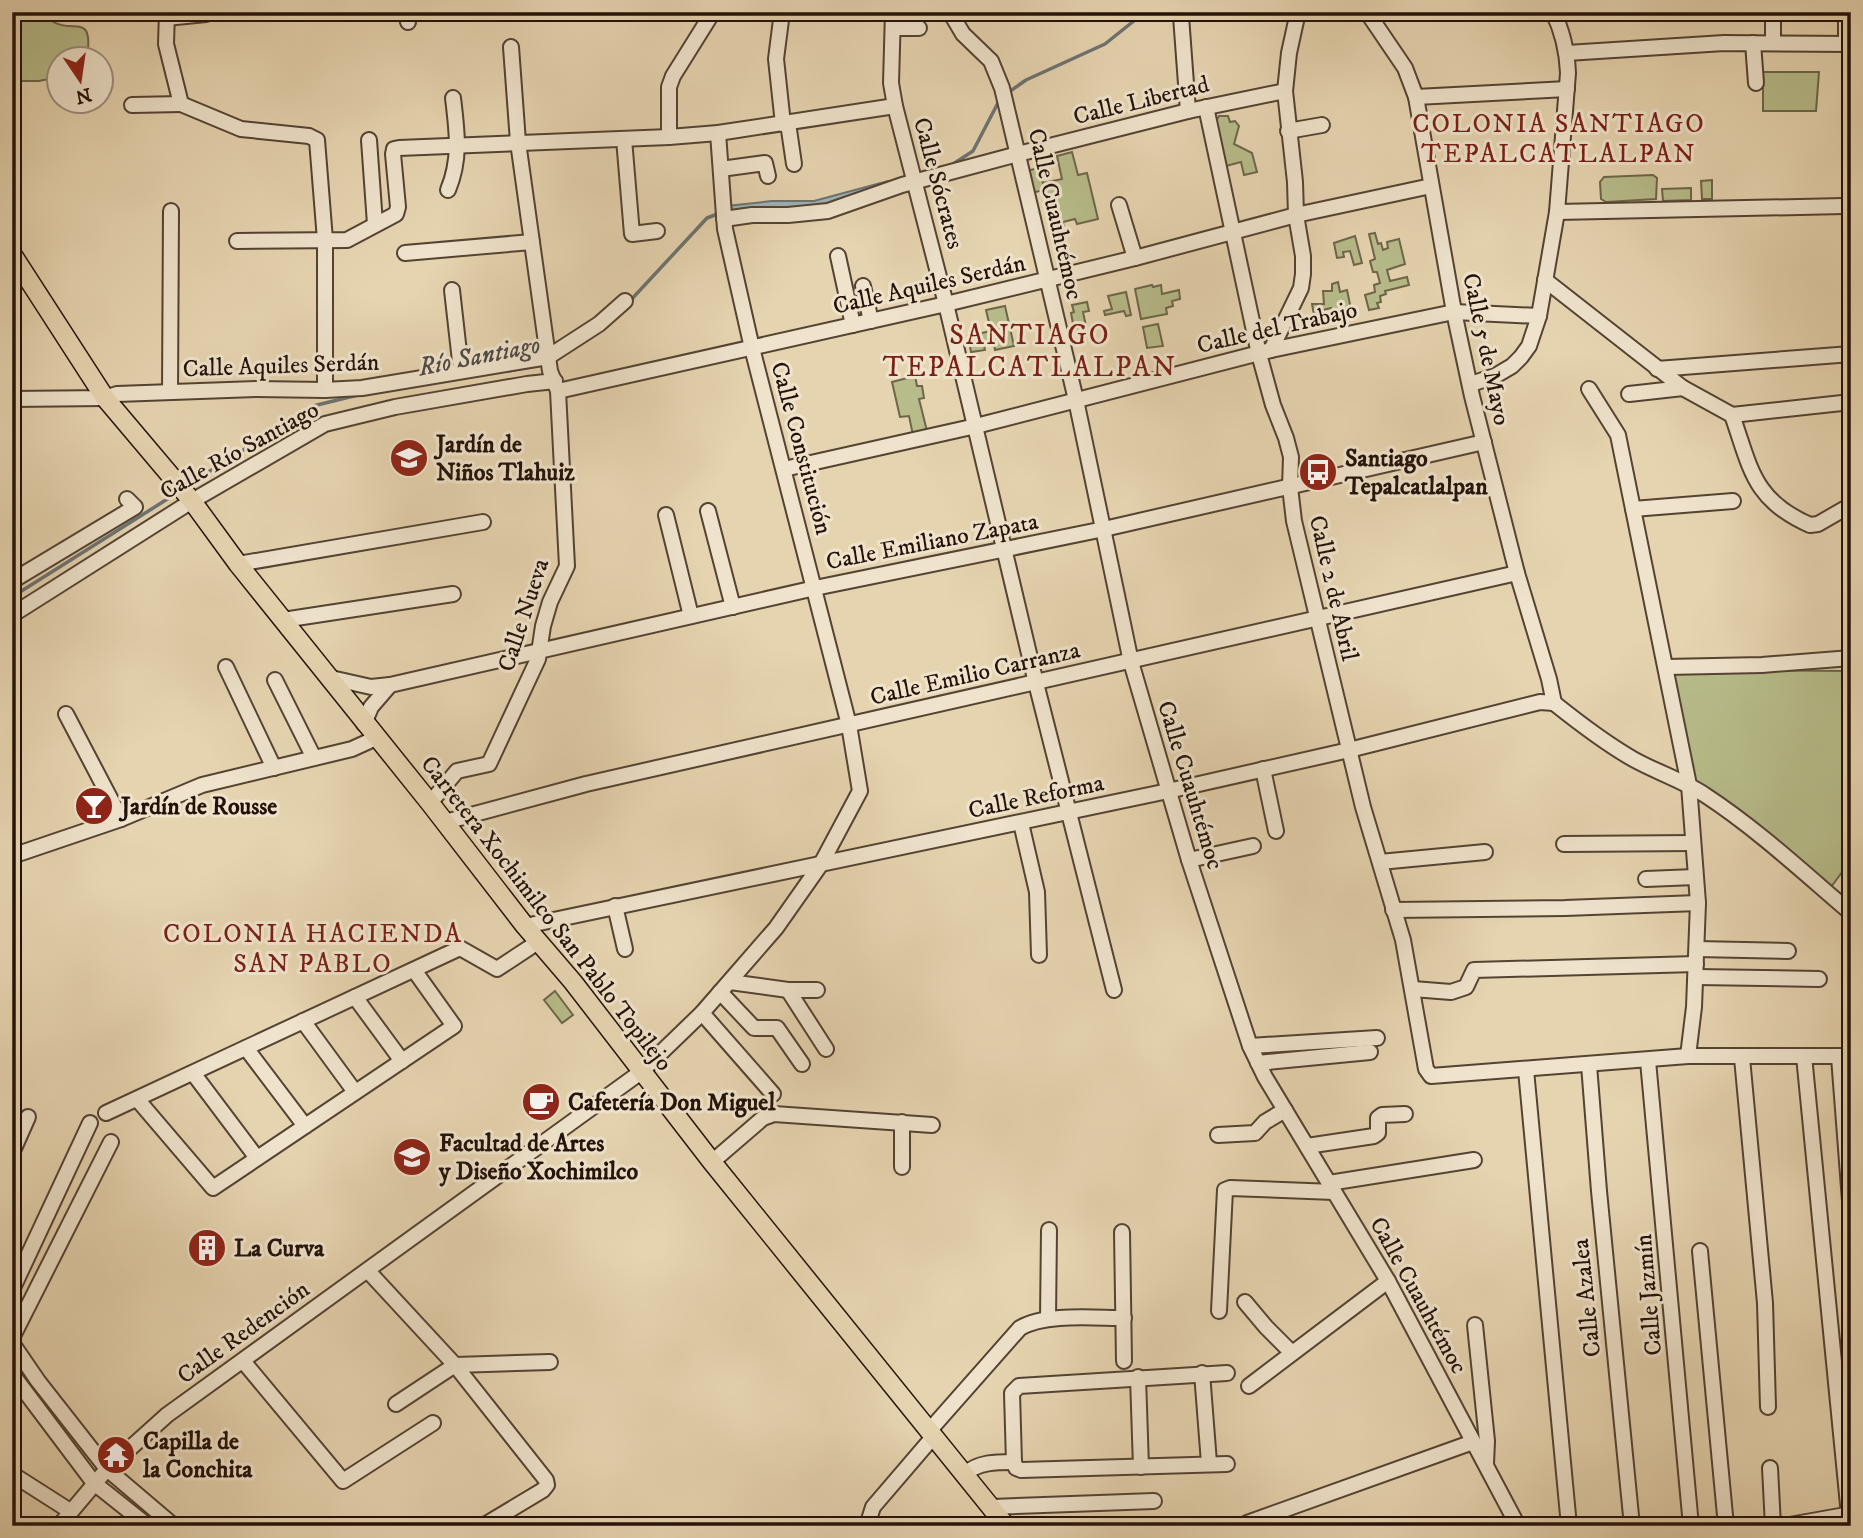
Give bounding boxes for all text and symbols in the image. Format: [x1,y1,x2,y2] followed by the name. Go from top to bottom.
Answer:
[46,46,116,116] north arrow
[1070,70,1212,132] street label: Calle Libertad
[73,82,94,108] text: N
[1412,108,1706,171] district label: COLONIA SANTIAGO TEPALCATLALPAN
[906,114,970,252] street label: Calle Sócrates
[1021,126,1089,303] street label: Calle Cuauhtémoc
[830,248,1029,322] street label: Calle Aquiles Serdán
[1455,270,1517,428] street label: Calle 5 de Mayo
[1194,295,1360,361] street label: Calle del Trabajo
[883,318,1177,385] district label: SANTIAGO TEPALCATLALPAN
[414,328,543,385] water label: Río Santiago
[182,348,380,384] street label: Calle Aquiles Serdán
[764,359,839,538] street label: Calle Constitución
[155,395,324,507] street label: Calle Río Santiago
[433,430,575,488] place label: Jardín de Niños Tlahuiz
[388,437,430,479] school or university icon: Jardín de Niños Tlahuiz
[1344,444,1488,502] place label: Santiago Tepalcatlalpan
[1297,451,1339,493] bus stop icon: Santiago Tepalcatlalpan
[824,507,1042,577] street label: Calle Emiliano Zapata
[1302,513,1365,665] street label: Calle 2 de Abril
[492,554,557,676] street label: Calle Nueva
[867,635,1084,713] street label: Calle Emilio Carranza
[1150,697,1230,873] street label: Calle Cuauhtémoc
[414,750,679,1077] street label: Carretera Xochimilco San Pablo Topilejo
[966,768,1107,826] street label: Calle Reforma
[73,785,115,827] bar icon: Jardín de Rousse
[118,792,277,822] place label: Jardín de Rousse
[163,918,463,981] district label: COLONIA HACIENDA SAN PABLO
[520,1081,562,1123] cafe icon: Cafetería Don Miguel
[568,1088,776,1118] place label: Cafetería Don Miguel
[438,1129,638,1187] place label: Facultad de Artes y Diseño Xochimilco
[391,1136,433,1178] school or university icon: Facultad de Artes y Diseño Xochimilco
[1363,1212,1474,1379] street label: Calle Cuauhtémoc
[186,1227,228,1269] building icon: La Curva
[1629,1232,1669,1357] street label: Calle Jazmín
[234,1234,325,1264] place label: La Curva
[1566,1237,1608,1358] street label: Calle Azalea
[171,1274,316,1391] street label: Calle Redención
[142,1427,253,1485] place label: Capilla de la Conchita
[95,1434,137,1476] temple icon: Capilla de la Conchita

